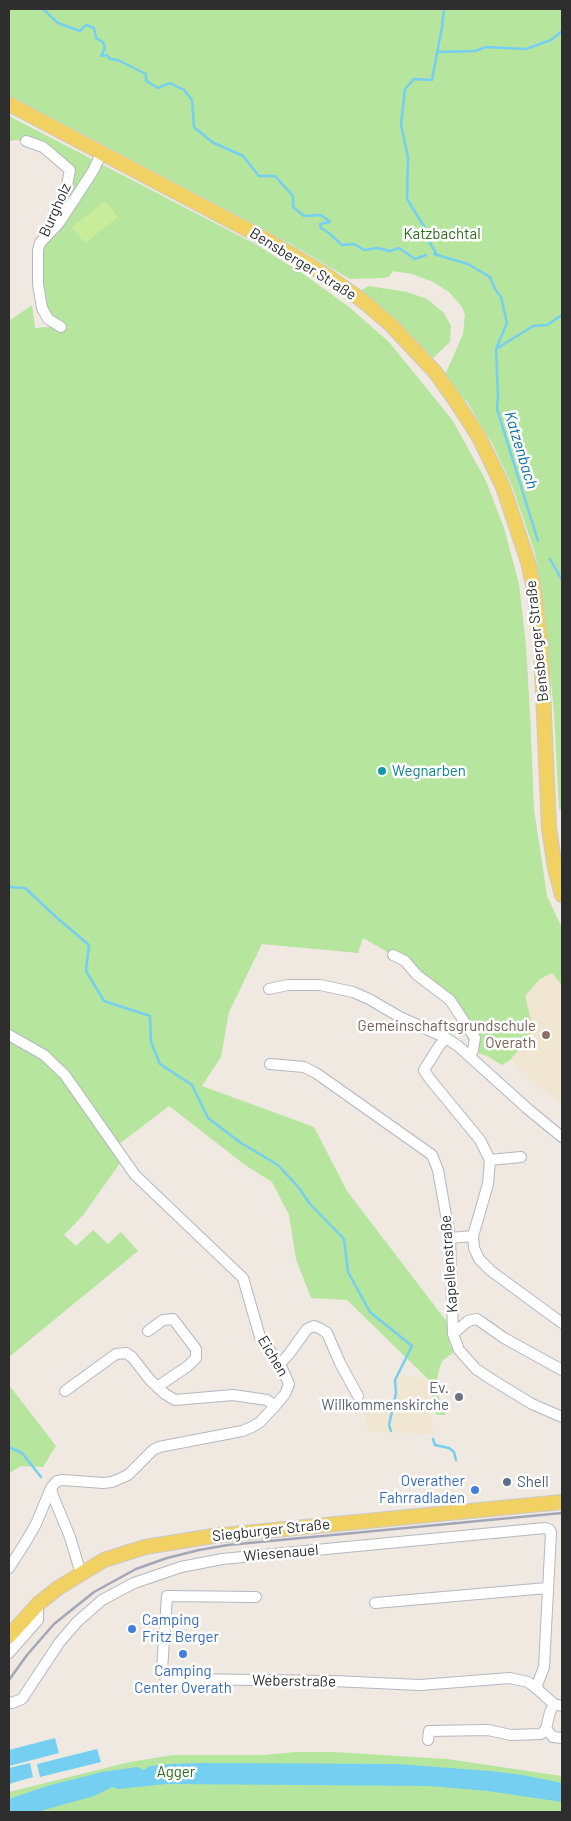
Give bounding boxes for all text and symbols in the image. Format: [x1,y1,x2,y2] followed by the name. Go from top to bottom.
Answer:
[35,180,75,240] street label: Burgholz
[246,224,360,304] street label: Bensberger Straße
[403,225,481,243] park label: Katzbachtal
[500,409,542,491] water label: Katzenbach
[522,579,552,703] street label: Bensberger Straße
[392,762,466,780] place label: Wegnarben
[376,765,388,777] marker: Wegnarben
[358,1017,536,1052] place label: Gemeinschaftsgrundschule Overath
[540,1029,552,1041] marker: Gemeinschaftsgrundschule Overath
[437,1214,461,1314] street label: Kapellenstraße
[254,1332,292,1380] street label: Eichen
[321,1379,449,1414] place label: Ev. Willkommenskirche
[453,1391,465,1403] marker: Ev. Willkommenskirche
[379,1472,465,1507] place label: Overather Fahrradladen
[517,1473,549,1491] place label: Shell
[501,1476,513,1488] marker: Shell
[469,1484,481,1496] marker: Overather Fahrradladen
[211,1515,331,1545] street label: Siegburger Straße
[243,1541,319,1565] street label: Wiesenauel
[142,1611,219,1646] place label: Camping Fritz Berger
[126,1623,138,1635] marker: Camping Fritz Berger
[177,1648,189,1660] marker: Camping Center Overath
[134,1662,232,1697] place label: Camping Center Overath
[252,1671,336,1691] street label: Weberstraße
[157,1763,195,1781] park label: Agger

